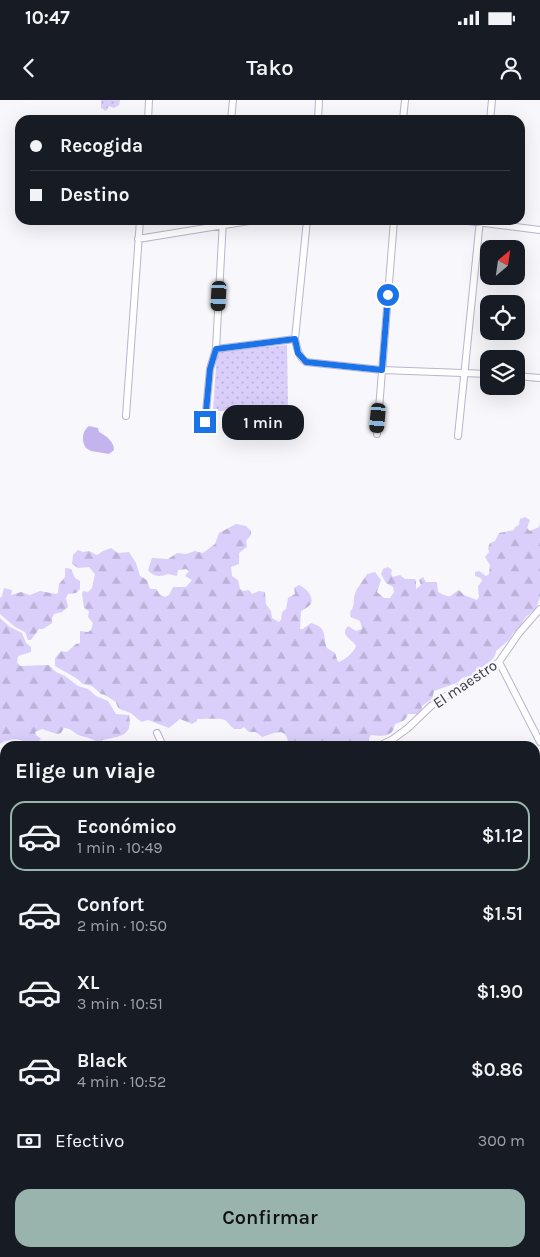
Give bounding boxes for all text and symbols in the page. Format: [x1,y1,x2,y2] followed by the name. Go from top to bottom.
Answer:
[25,7,70,29] text: 10:47
[15,54,43,82] icon: back
[497,54,525,82] icon: person
[246,55,294,81] text: Tako
[60,135,143,157] text: Recogida
[60,184,129,206] text: Destino
[480,240,525,285] north arrow
[480,240,525,395] map controls
[210,281,227,311] car
[377,284,399,306] route start
[480,295,525,340] button: locate
[480,350,525,395] button: layers
[369,402,386,434] car
[222,404,305,440] callout: 1 min
[194,411,216,433] route end
[243,413,283,432] text: 1 min
[430,656,500,712] street label: El maestro
[15,758,155,784] text: Elige un viaje
[17,814,62,859] icon: car
[77,816,177,838] text: Económico
[482,825,523,847] text: $1.12
[77,838,163,857] text: 1 min · 10:49
[17,892,62,937] icon: car
[77,894,144,916] text: Confort
[482,903,523,925] text: $1.51
[77,916,167,935] text: 2 min · 10:50
[17,970,62,1015] icon: car
[77,972,99,994] text: XL
[476,981,523,1003] text: $1.90
[77,994,163,1013] text: 3 min · 10:51
[17,1048,62,1093] icon: car
[77,1050,128,1072] text: Black
[471,1059,523,1081] text: $0.86
[77,1072,166,1091] text: 4 min · 10:52
[15,1127,43,1155] icon: cash
[55,1130,124,1152] text: Efectivo
[478,1131,525,1150] text: 300 m
[15,1189,525,1247] button: Confirmar

